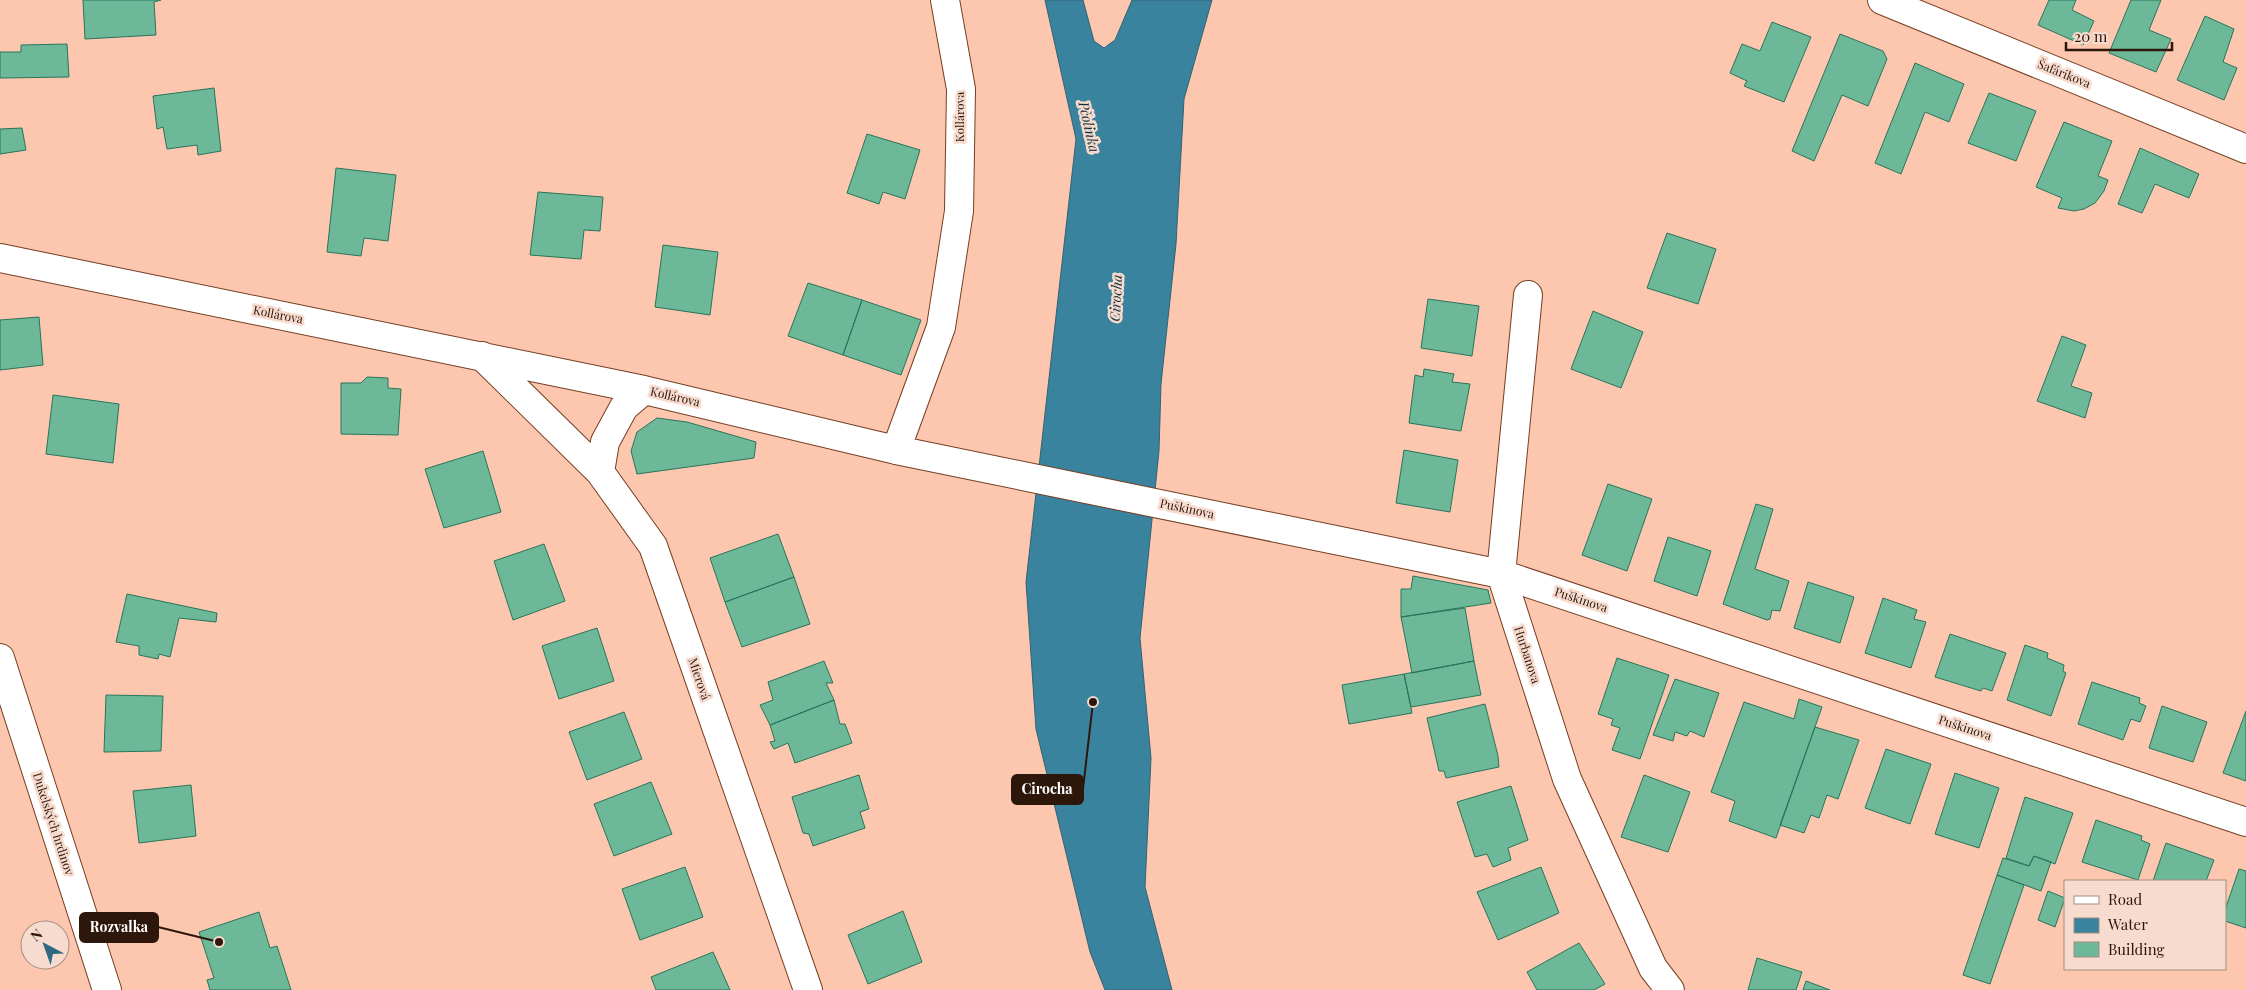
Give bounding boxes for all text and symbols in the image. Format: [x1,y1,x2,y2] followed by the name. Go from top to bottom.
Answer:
[2066,20,2172,52] scale bar
[2074,26,2108,46] text: 20 m
[2036,55,2093,91] street label: Šafárikova
[951,92,967,142] street label: Kollárova
[1074,99,1105,154] water label: Pčolinka
[1105,274,1126,322] water label: Cirocha
[252,301,305,327] street label: Kollárova
[649,383,702,410] street label: Kollárova
[1159,494,1216,522] street label: Puškinova
[1553,583,1610,615] street label: Puškinova
[1511,624,1545,685] street label: Hurbanova
[685,656,715,702] street label: Mierová
[1937,711,1994,743] street label: Puškinova
[30,770,78,877] street label: Dukelských hrdinov
[1012,775,1083,804] callout: Cirocha
[1021,779,1073,798] text: Cirocha
[2064,880,2226,970] legend
[2108,889,2142,909] text: Road
[80,913,158,942] callout: Rozvalka
[2107,914,2148,934] text: Water
[90,917,149,936] text: Rozvalka
[20,920,70,970] north arrow
[26,924,46,945] text: N
[2108,939,2165,959] text: Building

